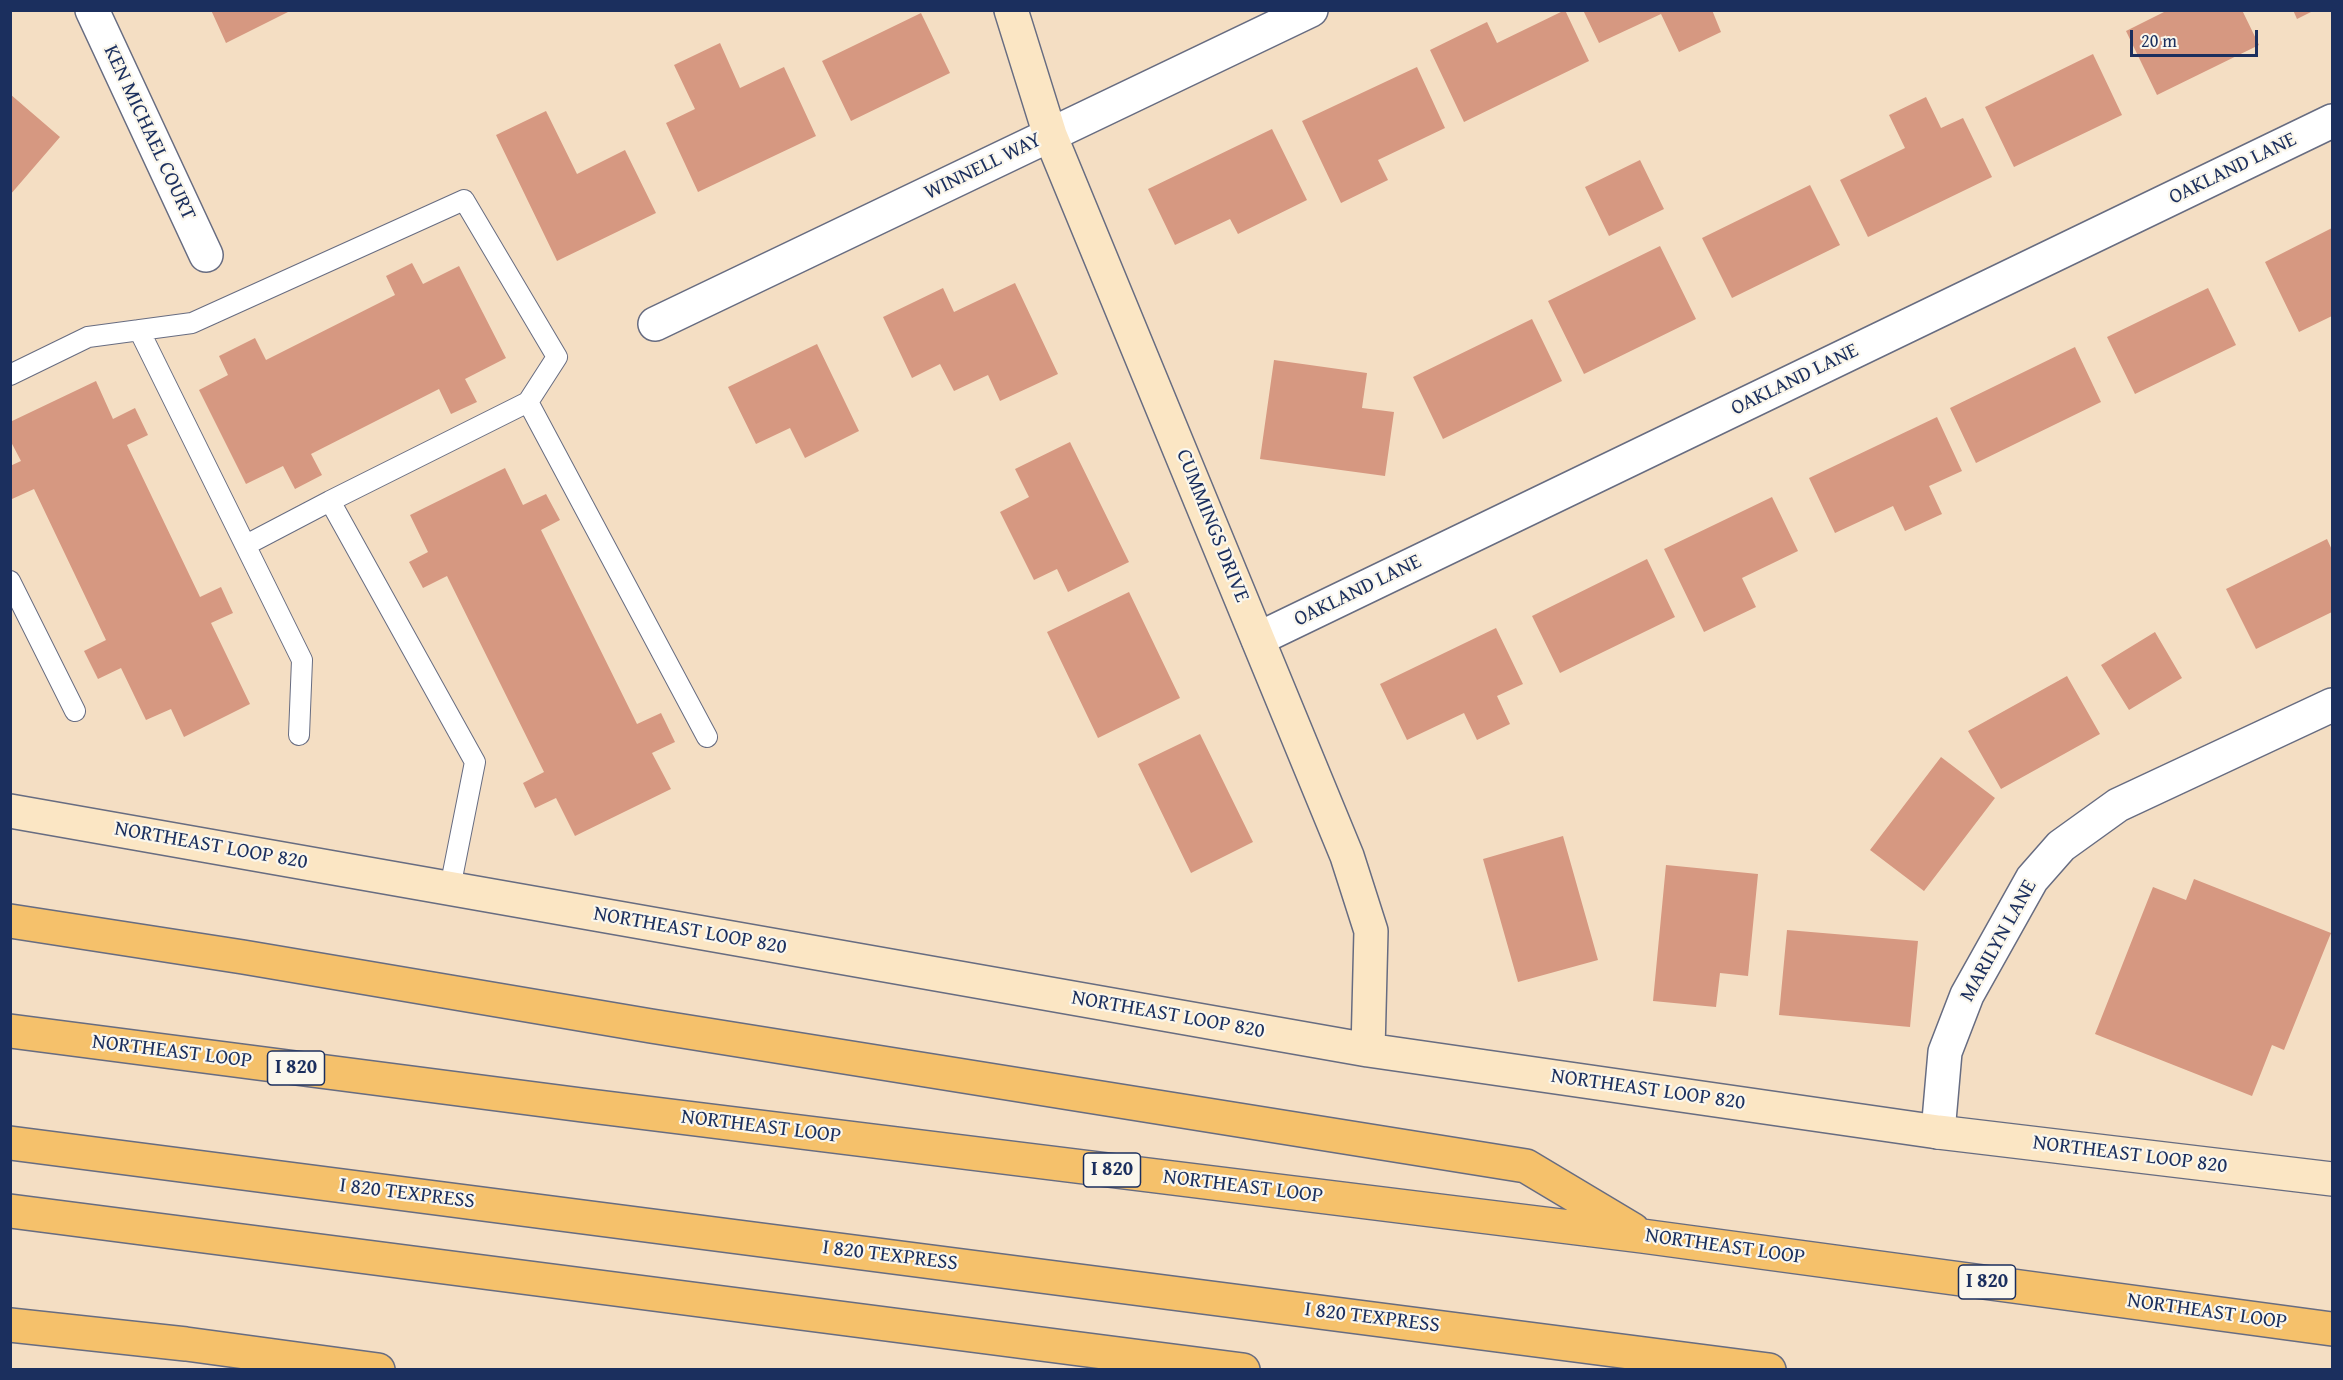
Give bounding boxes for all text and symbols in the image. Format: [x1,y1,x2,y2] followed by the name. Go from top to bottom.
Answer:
[2133,18,2260,56] scale bar
[2141,27,2177,54] text: 20 m
[97,42,201,224] street label: KEN MICHAEL COURT
[2165,127,2301,211] street label: OAKLAND LANE
[920,128,1046,206] street label: WINNELL WAY
[1727,338,1863,422] street label: OAKLAND LANE
[1170,446,1254,606] street label: CUMMINGS DRIVE
[1290,549,1426,633] street label: OAKLAND LANE
[112,817,310,875] street label: NORTHEAST LOOP 820
[1955,876,2043,1006] street label: MARILYN LANE
[591,902,789,960] street label: NORTHEAST LOOP 820
[1069,986,1267,1044] street label: NORTHEAST LOOP 820
[91,1030,253,1074] street label: NORTHEAST LOOP
[268,1051,324,1085] road number: I 820
[1549,1064,1747,1116] street label: NORTHEAST LOOP 820
[680,1105,842,1149] street label: NORTHEAST LOOP
[2031,1131,2229,1179] street label: NORTHEAST LOOP 820
[1084,1153,1140,1187] road number: I 820
[1162,1165,1324,1209] street label: NORTHEAST LOOP
[338,1173,476,1215] street label: I 820 TEXPRESS
[1644,1223,1806,1271] street label: NORTHEAST LOOP
[821,1235,959,1277] street label: I 820 TEXPRESS
[1958,1265,2016,1299] road number: I 820
[2126,1288,2288,1336] street label: NORTHEAST LOOP
[1303,1297,1441,1339] street label: I 820 TEXPRESS

